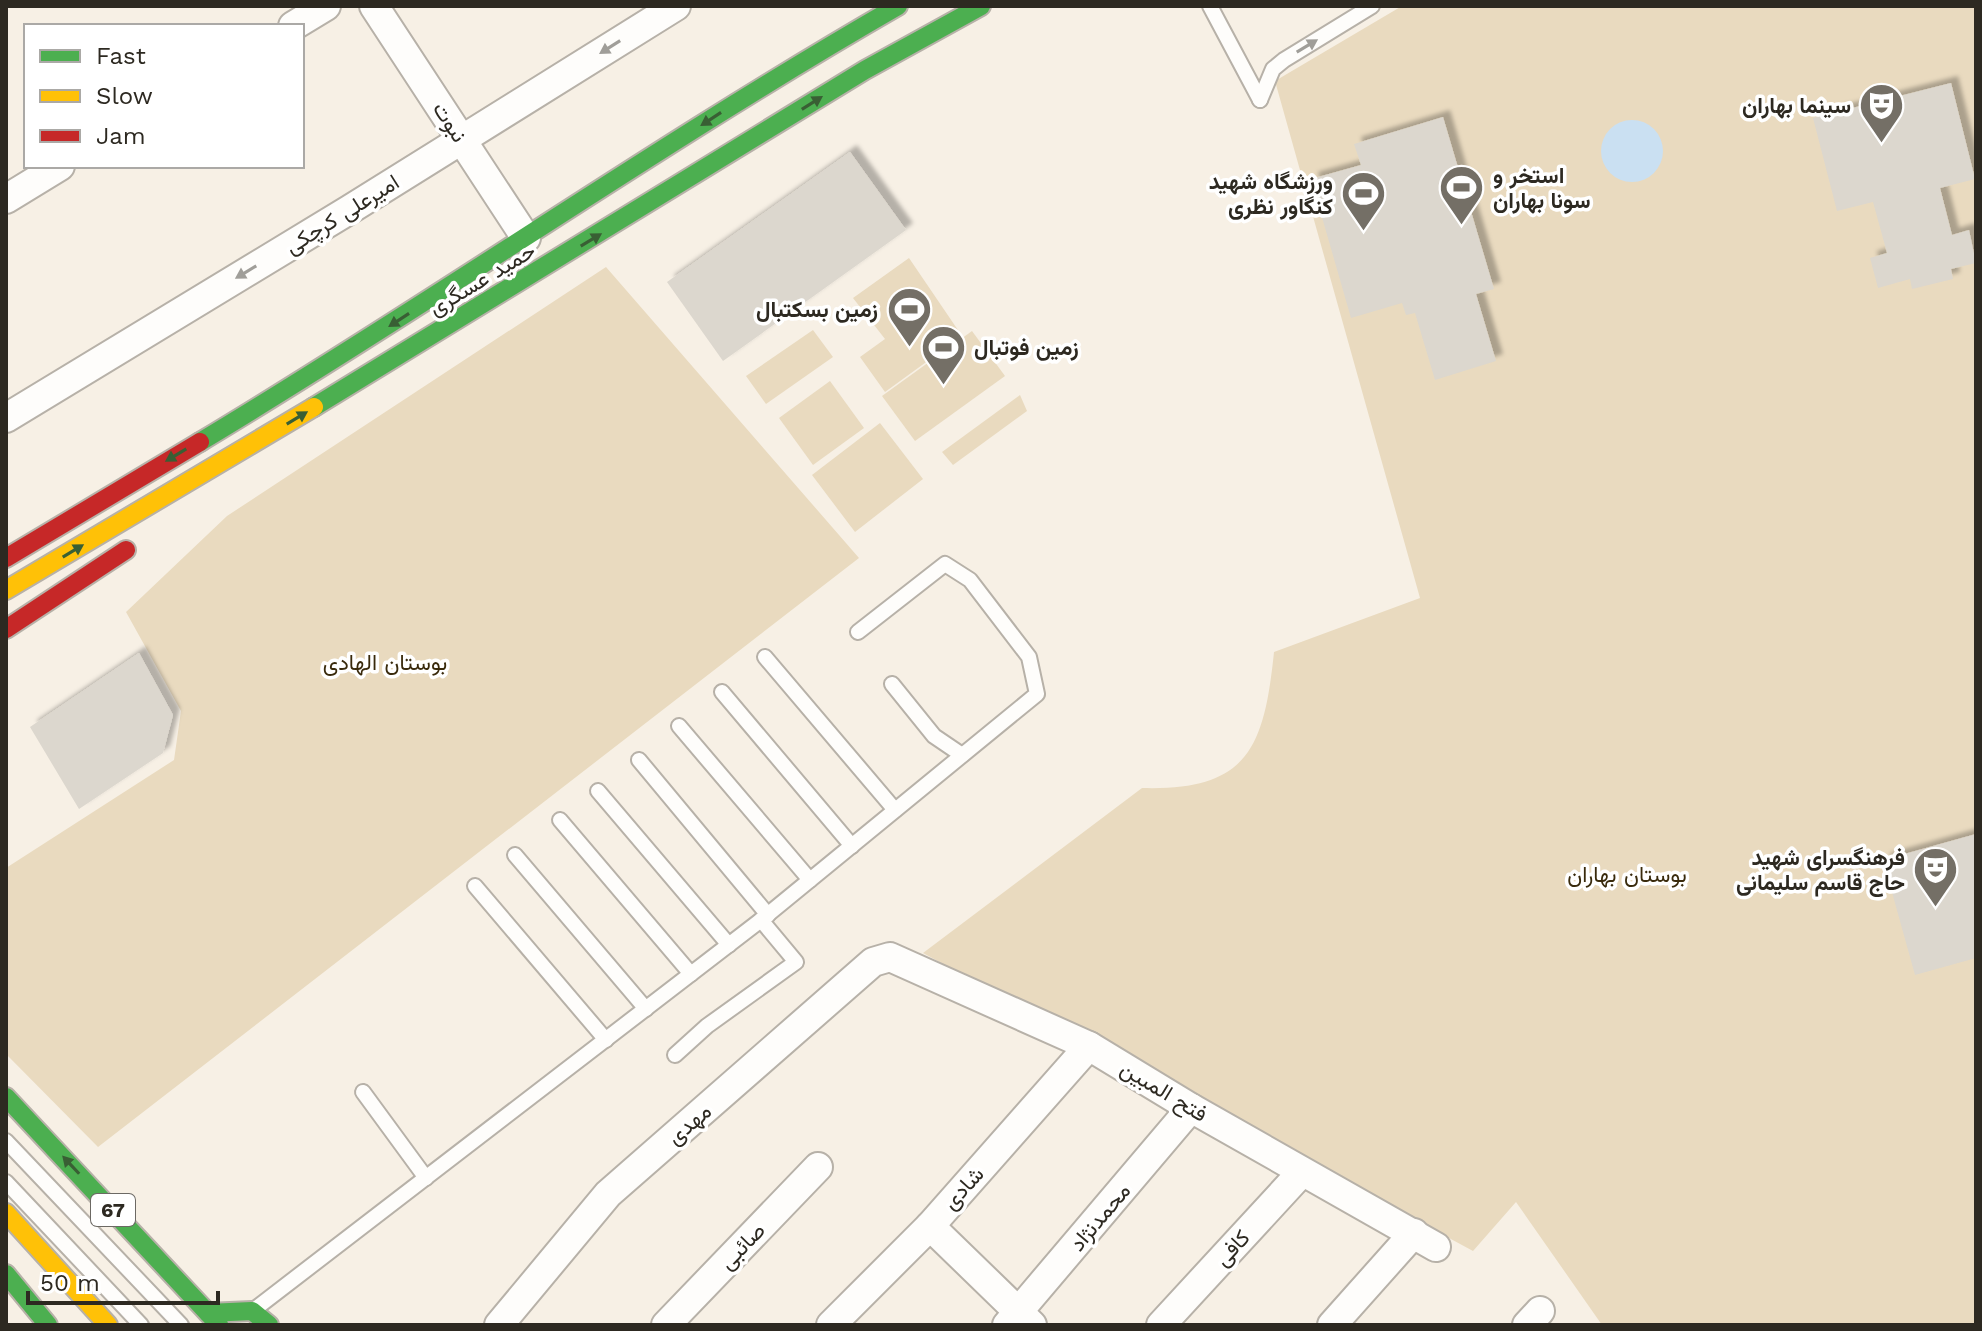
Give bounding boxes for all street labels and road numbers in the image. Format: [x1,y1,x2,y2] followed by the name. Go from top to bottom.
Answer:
[427,97,472,147] street label: نبوت
[281,169,405,261] street label: امیرعلی کرچکی
[424,237,540,321] street label: حمید عسگری
[1115,1055,1212,1128] street label: فتح المبین
[662,1098,717,1151] street label: مهدی
[937,1161,989,1215] street label: شادی
[1065,1178,1136,1257] street label: محمدنژاد
[91,1194,135,1226] road number: 67
[714,1218,771,1275] street label: صائبی
[1209,1225,1256,1272] street label: کافی

